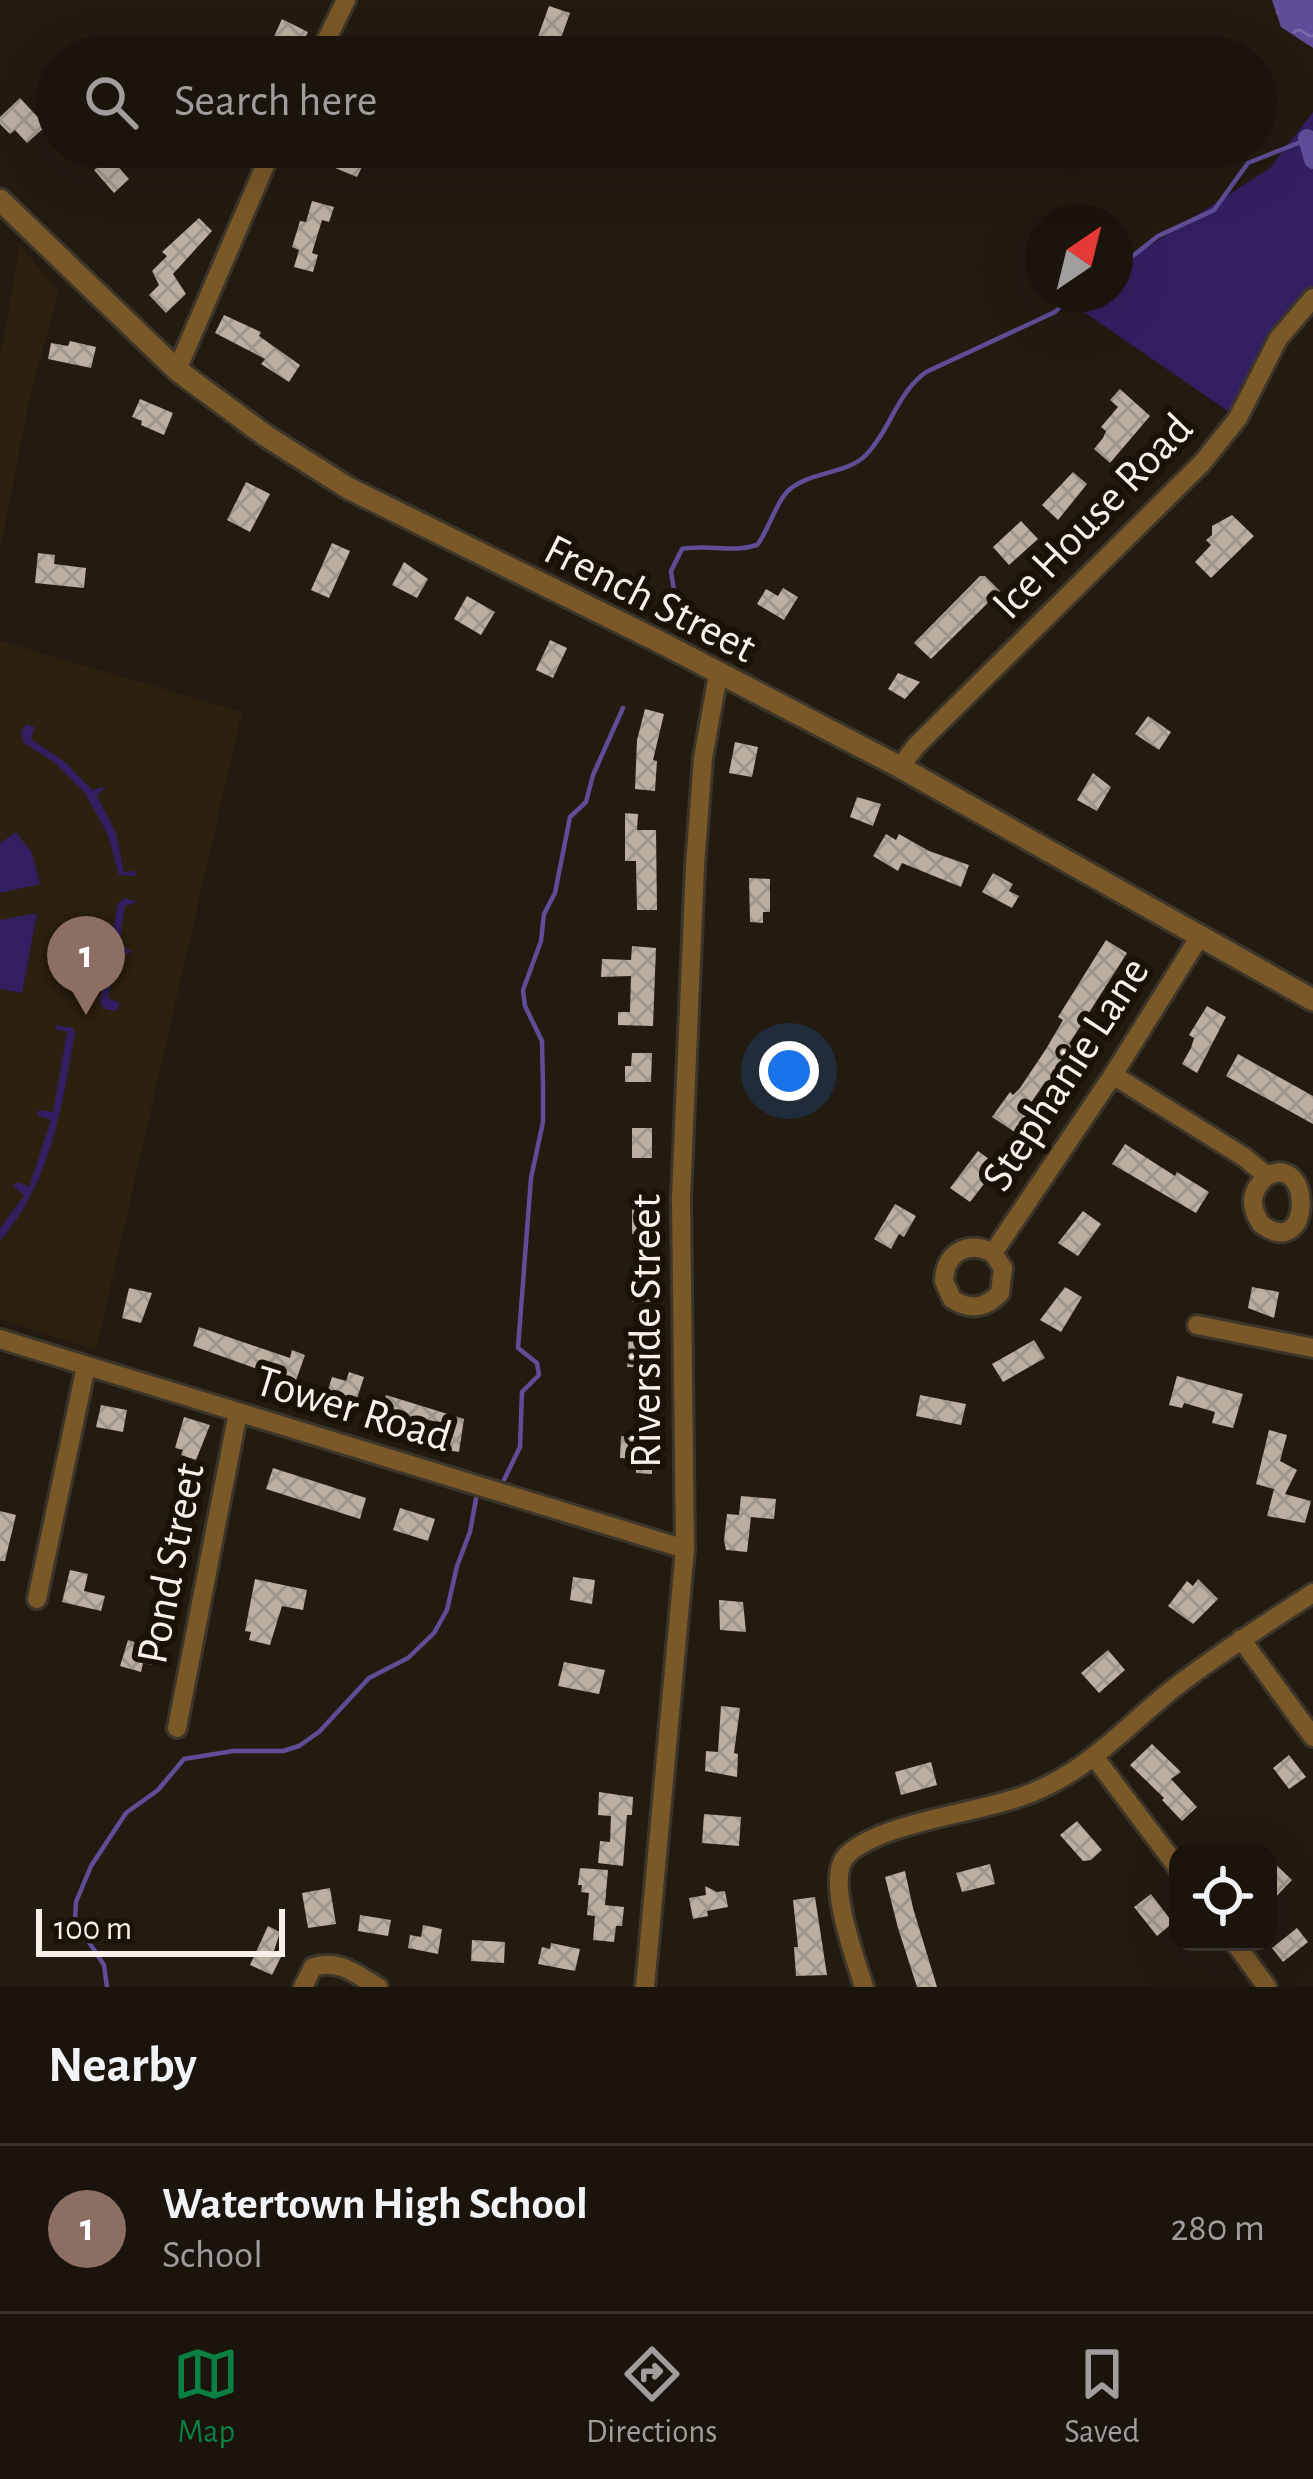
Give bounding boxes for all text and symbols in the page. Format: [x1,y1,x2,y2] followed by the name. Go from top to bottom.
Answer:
[36,36,1277,168] search box
[78,69,144,135] icon: search
[174,79,377,124] text: Search here
[1025,204,1133,312] north arrow
[984,405,1201,628] street label: Ice House Road
[537,527,763,672] street label: French Street
[47,916,125,1015] pin: 1
[974,950,1158,1199] street label: Stephanie Lane
[759,1041,819,1101] your location
[624,1194,669,1468] street label: Riverside Street
[250,1358,457,1461] street label: Tower Road
[130,1460,213,1667] street label: Pond Street
[1169,1843,1277,1951] map controls
[1169,1843,1277,1951] button: locate
[36,1903,285,1956] scale bar
[54,1913,132,1946] text: 100 m
[48,2040,197,2091] text: Nearby
[162,2182,588,2227] text: Watertown High School
[80,2209,94,2248] text: 1
[1171,2209,1265,2248] text: 280 m
[162,2236,263,2275] text: School
[173,2341,239,2453] tab: Map
[586,2341,717,2453] tab: Directions
[1064,2341,1140,2453] tab: Saved

